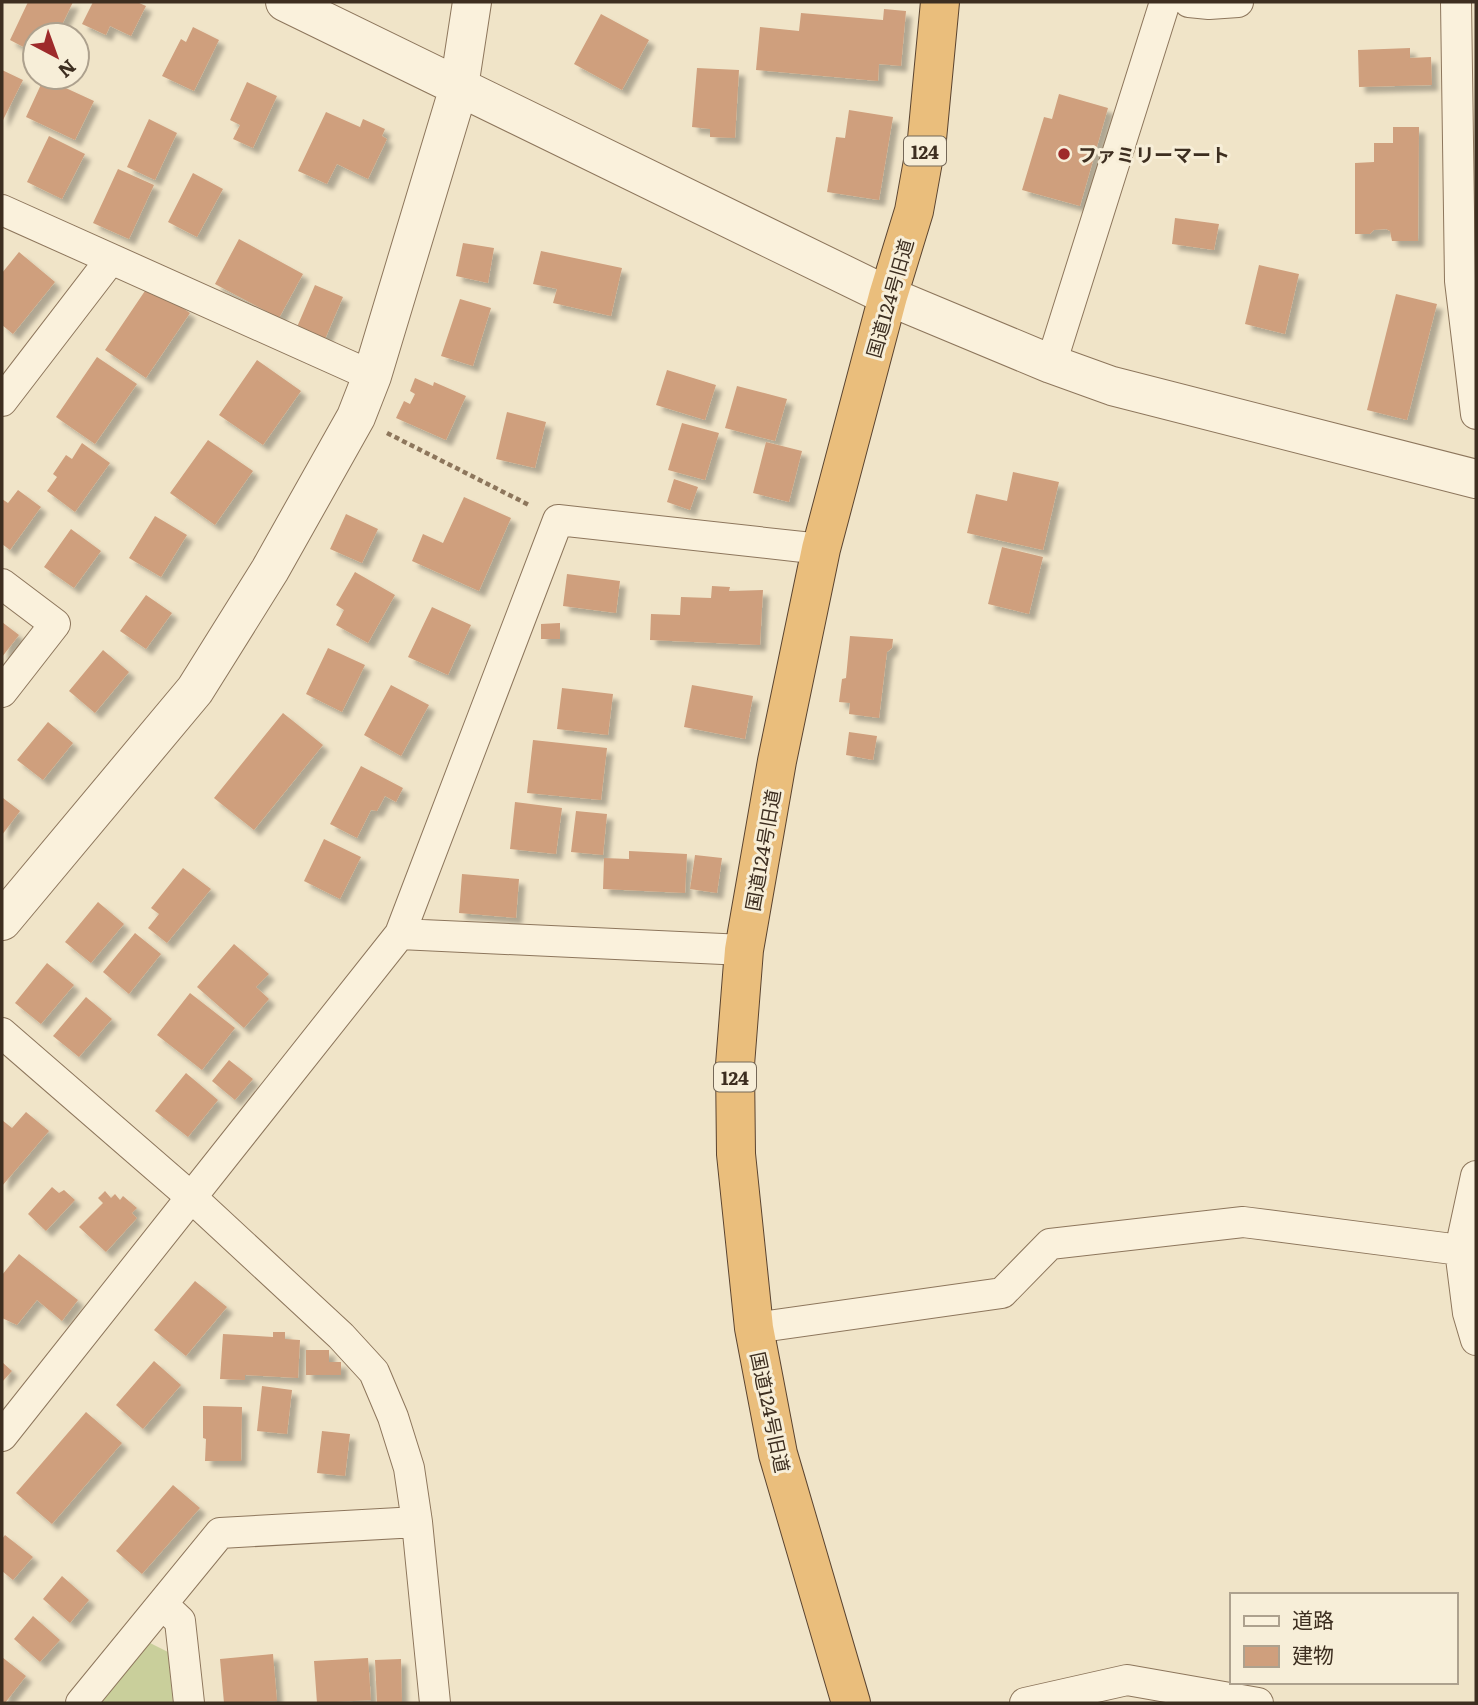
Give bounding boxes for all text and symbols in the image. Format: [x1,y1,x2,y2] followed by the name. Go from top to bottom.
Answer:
[21,21,91,91] north arrow
[53,54,83,85] text: N
[904,136,946,166] road number: 124
[1078,140,1230,168] place label: ファミリーマート
[1056,146,1072,162] marker: ファミリーマート
[859,235,919,361] street label: 国道124号旧道
[738,787,786,913] street label: 国道124号旧道
[714,1062,756,1092] road number: 124
[745,1349,797,1475] street label: 国道124号旧道
[1230,1593,1457,1684] legend
[1292,1603,1334,1634] text: 道路
[1292,1638,1334,1669] text: 建物

